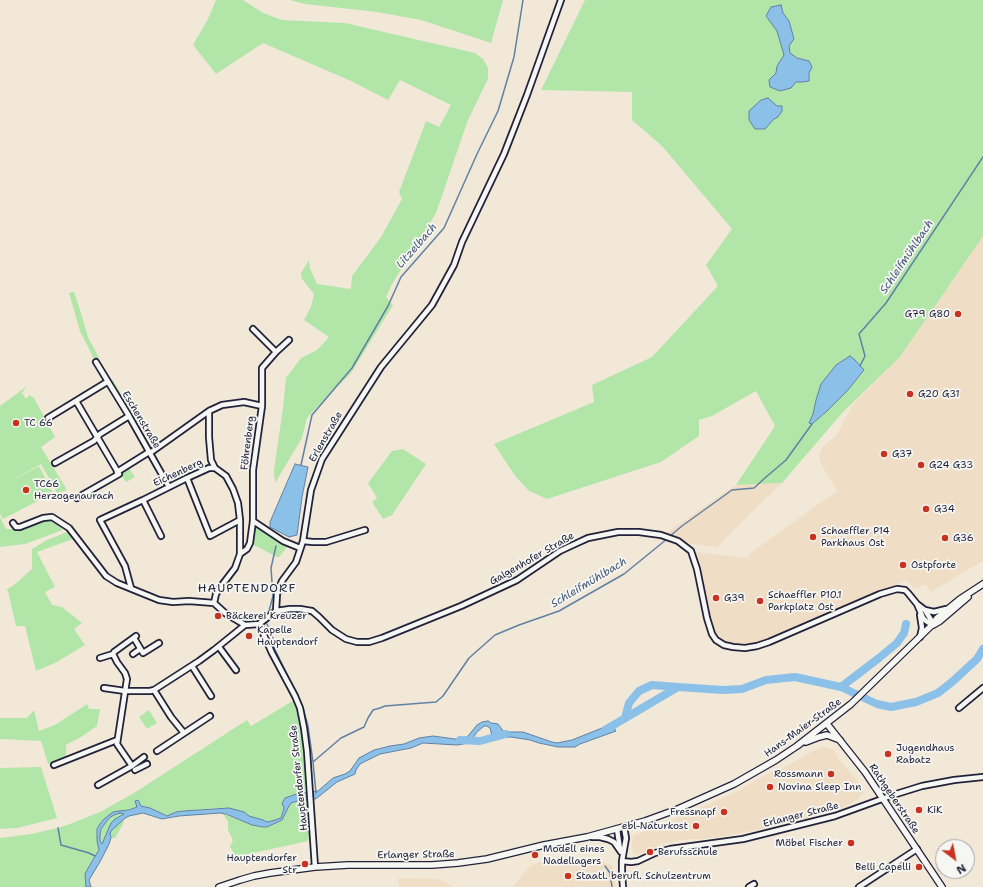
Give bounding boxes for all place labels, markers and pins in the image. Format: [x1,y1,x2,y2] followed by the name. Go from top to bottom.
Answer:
[905,308,950,320] place label: G79 G80
[953,309,963,319] marker: G79 G80
[918,388,960,400] place label: G20 G31
[905,389,915,399] marker: G20 G31
[24,417,53,429] place label: TC 66
[11,418,21,428] marker: TC 66
[892,448,912,460] place label: G37
[879,449,889,459] marker: G37
[929,459,973,471] place label: G24 G33
[916,460,926,470] marker: G24 G33
[34,478,114,502] place label: TC66 Herzogenaurach
[21,485,31,495] marker: TC66 Herzogenaurach
[934,503,955,515] place label: G34
[921,504,931,514] marker: G34
[821,525,889,548] place label: Schaeffler P14 Parkhaus Ost
[808,532,818,542] marker: Schaeffler P14 Parkhaus Ost
[953,532,974,544] place label: G36
[940,533,950,543] marker: G36
[911,559,956,571] place label: Ostpforte
[898,560,908,570] marker: Ostpforte
[768,589,842,612] place label: Schaeffler P10.1 Parkplatz Ost
[724,592,744,604] place label: G39
[711,593,721,603] marker: G39
[755,596,765,606] marker: Schaeffler P10.1 Parkplatz Ost
[226,610,307,622] place label: Bäckerei Kreuzer
[213,611,223,621] marker: Bäckerei Kreuzer
[257,624,318,648] place label: Kapelle Hauptendorf
[244,631,254,641] marker: Kapelle Hauptendorf
[896,742,955,766] place label: Jugendhaus Rabatz
[883,749,893,759] marker: Jugendhaus Rabatz
[774,768,823,780] place label: Rossmann
[826,769,836,779] marker: Rossmann
[778,781,861,793] place label: Novina Sleep Inn
[765,782,775,792] marker: Novina Sleep Inn
[927,804,942,816] place label: KiK
[914,805,924,815] marker: KiK
[670,806,716,818] place label: Fressnapf
[719,807,729,817] marker: Fressnapf
[622,820,688,832] place label: ebl-Naturkost
[691,821,701,831] marker: ebl-Naturkost
[775,837,843,849] place label: Möbel Fischer
[846,838,856,848] marker: Möbel Fischer
[543,843,605,866] place label: Modell eines Nadellagers
[658,846,718,858] place label: Berufsschule
[645,847,655,857] marker: Berufsschule
[530,850,540,860] marker: Modell eines Nadellagers
[227,852,297,876] place label: Hauptendorfer Str
[300,859,310,869] marker: Hauptendorfer Str
[855,861,911,873] place label: Belli Capelli
[914,862,924,872] marker: Belli Capelli
[576,870,711,882] place label: Staatl. berufl. Schulzentrum
[563,871,573,881] marker: Staatl. berufl. Schulzentrum

